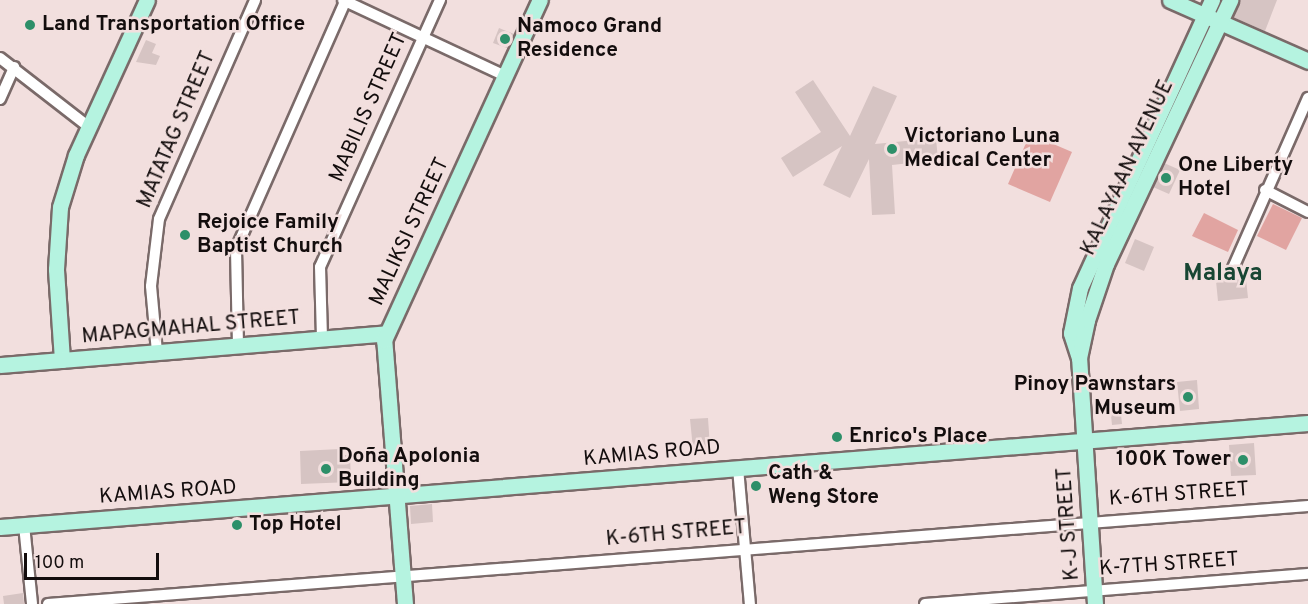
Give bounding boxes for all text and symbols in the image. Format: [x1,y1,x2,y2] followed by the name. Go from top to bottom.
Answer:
[42,12,305,38] place label: Land Transportation Office
[517,14,662,64] place label: Namoco Grand Residence
[23,18,37,32] marker: Land Transportation Office
[325,30,413,186] street label: MABILIS STREET
[498,32,512,46] marker: Namoco Grand Residence
[133,48,221,212] street label: MATATAG STREET
[1076,76,1180,260] street label: KALAYAAN AVENUE
[904,124,1060,174] place label: Victoriano Luna Medical Center
[885,142,899,156] marker: Victoriano Luna Medical Center
[1178,153,1293,203] place label: One Liberty Hotel
[365,154,455,310] street label: MALIKSI STREET
[1159,171,1173,185] marker: One Liberty Hotel
[197,210,343,260] place label: Rejoice Family Baptist Church
[178,228,192,242] marker: Rejoice Family Baptist Church
[1183,261,1263,289] district label: Malaya
[80,306,302,350] street label: MAPAGMAHAL STREET
[1014,372,1176,422] place label: Pinoy Pawnstars Museum
[1181,390,1195,404] marker: Pinoy Pawnstars Museum
[849,424,987,450] place label: Enrico's Place
[830,430,844,444] marker: Enrico's Place
[582,435,722,473] street label: KAMIAS ROAD
[338,444,481,494] place label: Doña Apolonia Building
[1116,447,1231,473] place label: 100K Tower
[1236,453,1250,467] marker: 100K Tower
[768,461,879,511] place label: Cath & Weng Store
[319,462,333,476] marker: Doña Apolonia Building
[1052,466,1086,582] street label: K-J STREET
[98,476,238,510] street label: KAMIAS ROAD
[1108,478,1250,512] street label: K-6TH STREET
[749,479,763,493] marker: Cath & Weng Store
[249,512,342,538] place label: Top Hotel
[605,515,747,553] street label: K-6TH STREET
[230,518,244,532] marker: Top Hotel
[27,541,162,579] scale bar
[1098,548,1240,582] street label: K-7TH STREET
[35,552,84,575] text: 100 m

